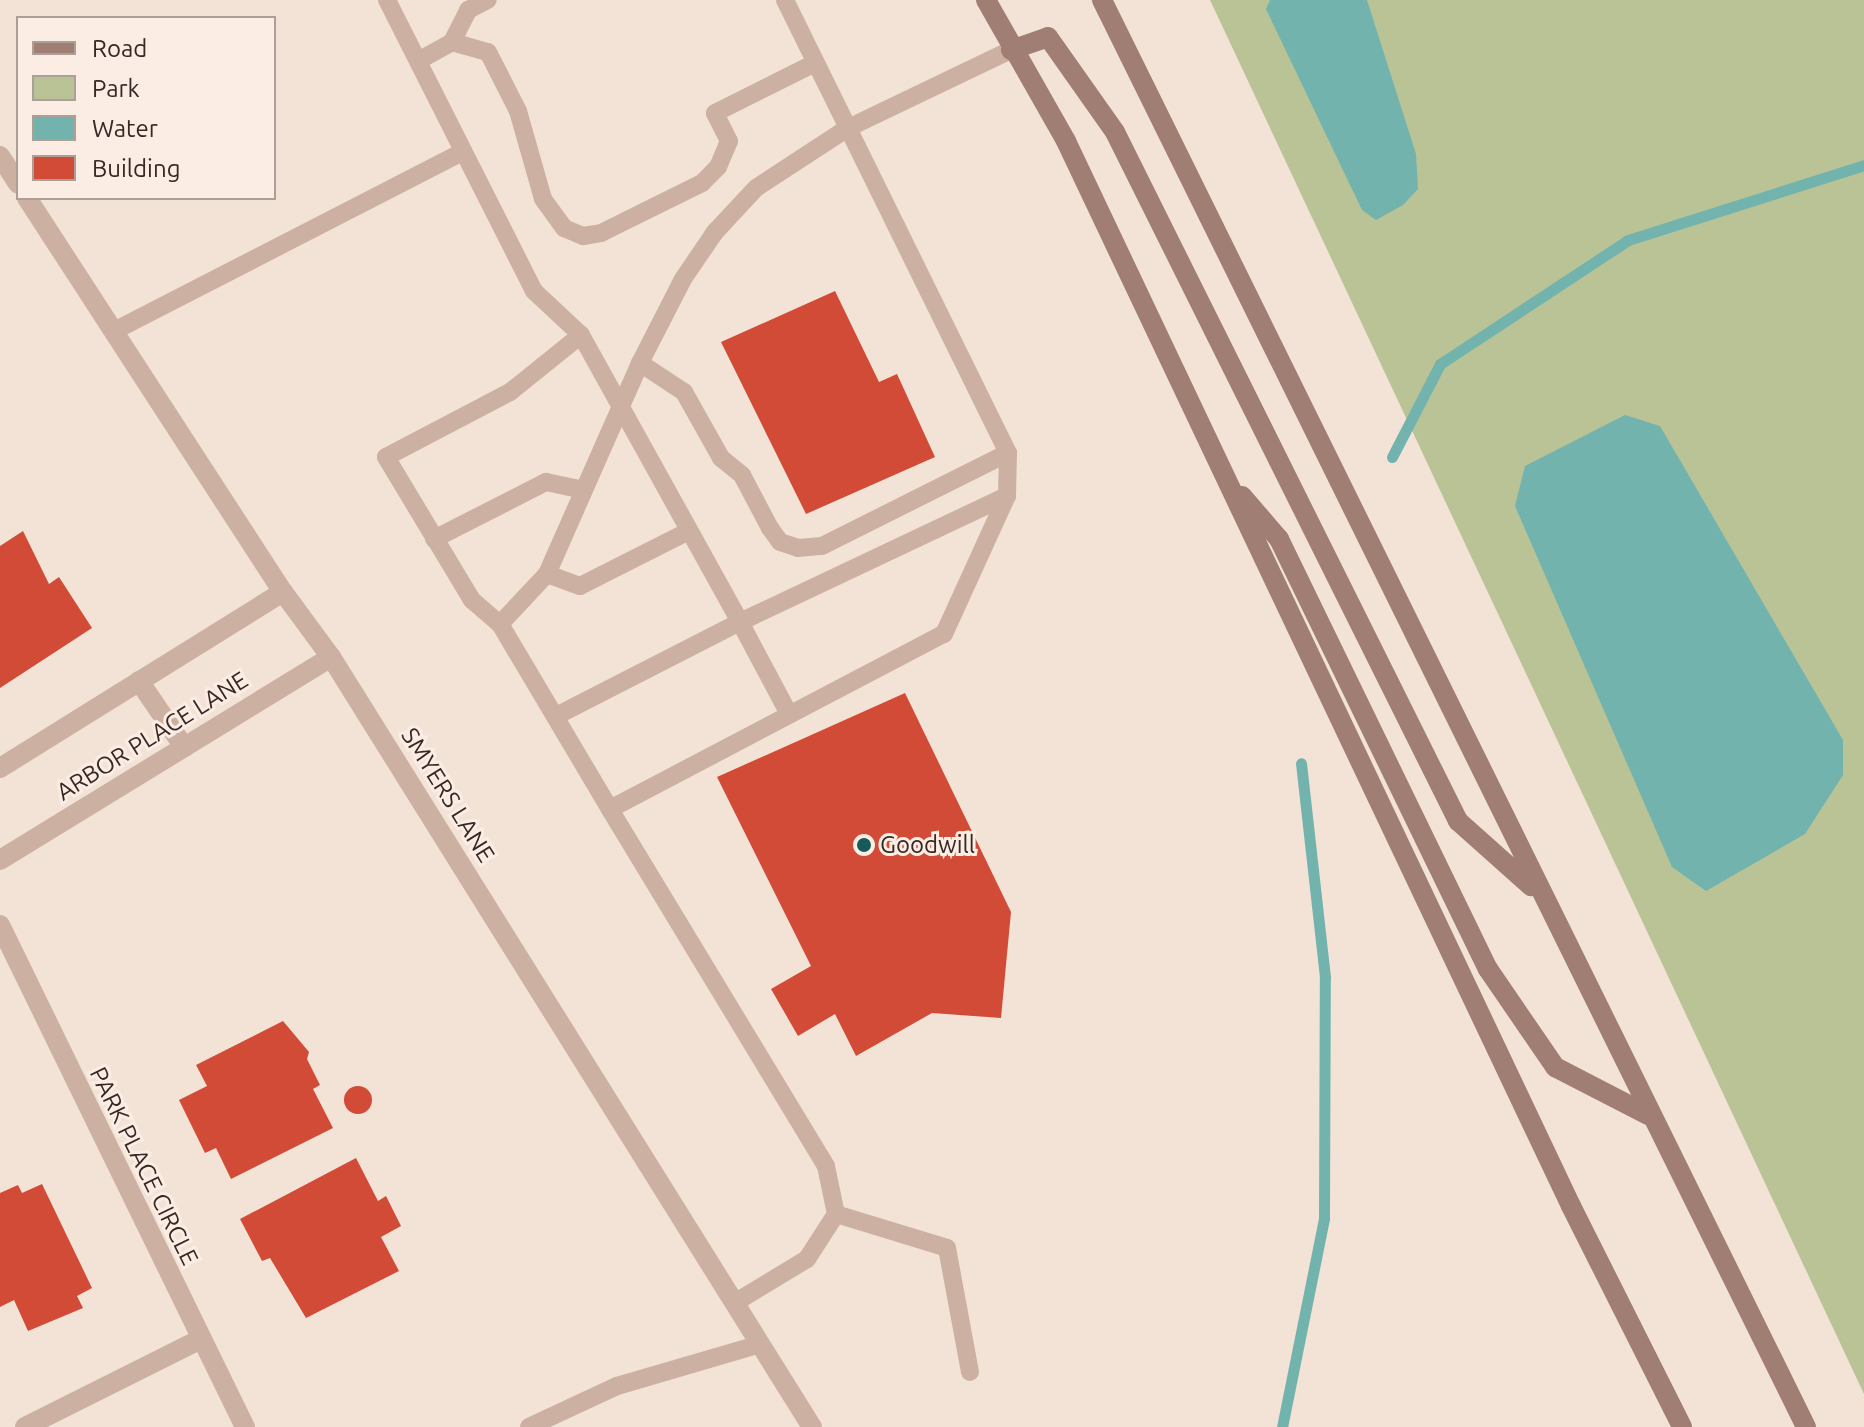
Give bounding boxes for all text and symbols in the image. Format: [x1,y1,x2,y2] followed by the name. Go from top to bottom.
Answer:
[16,16,276,200] legend
[92,35,147,62] text: Road
[92,75,140,102] text: Park
[92,115,158,142] text: Water
[92,155,180,182] text: Building
[51,665,253,807] street label: ARBOR PLACE LANE
[395,723,501,867] street label: SMYERS LANE
[880,831,975,859] place label: Goodwill
[855,836,873,854] marker: Goodwill
[84,1062,204,1270] street label: PARK PLACE CIRCLE

